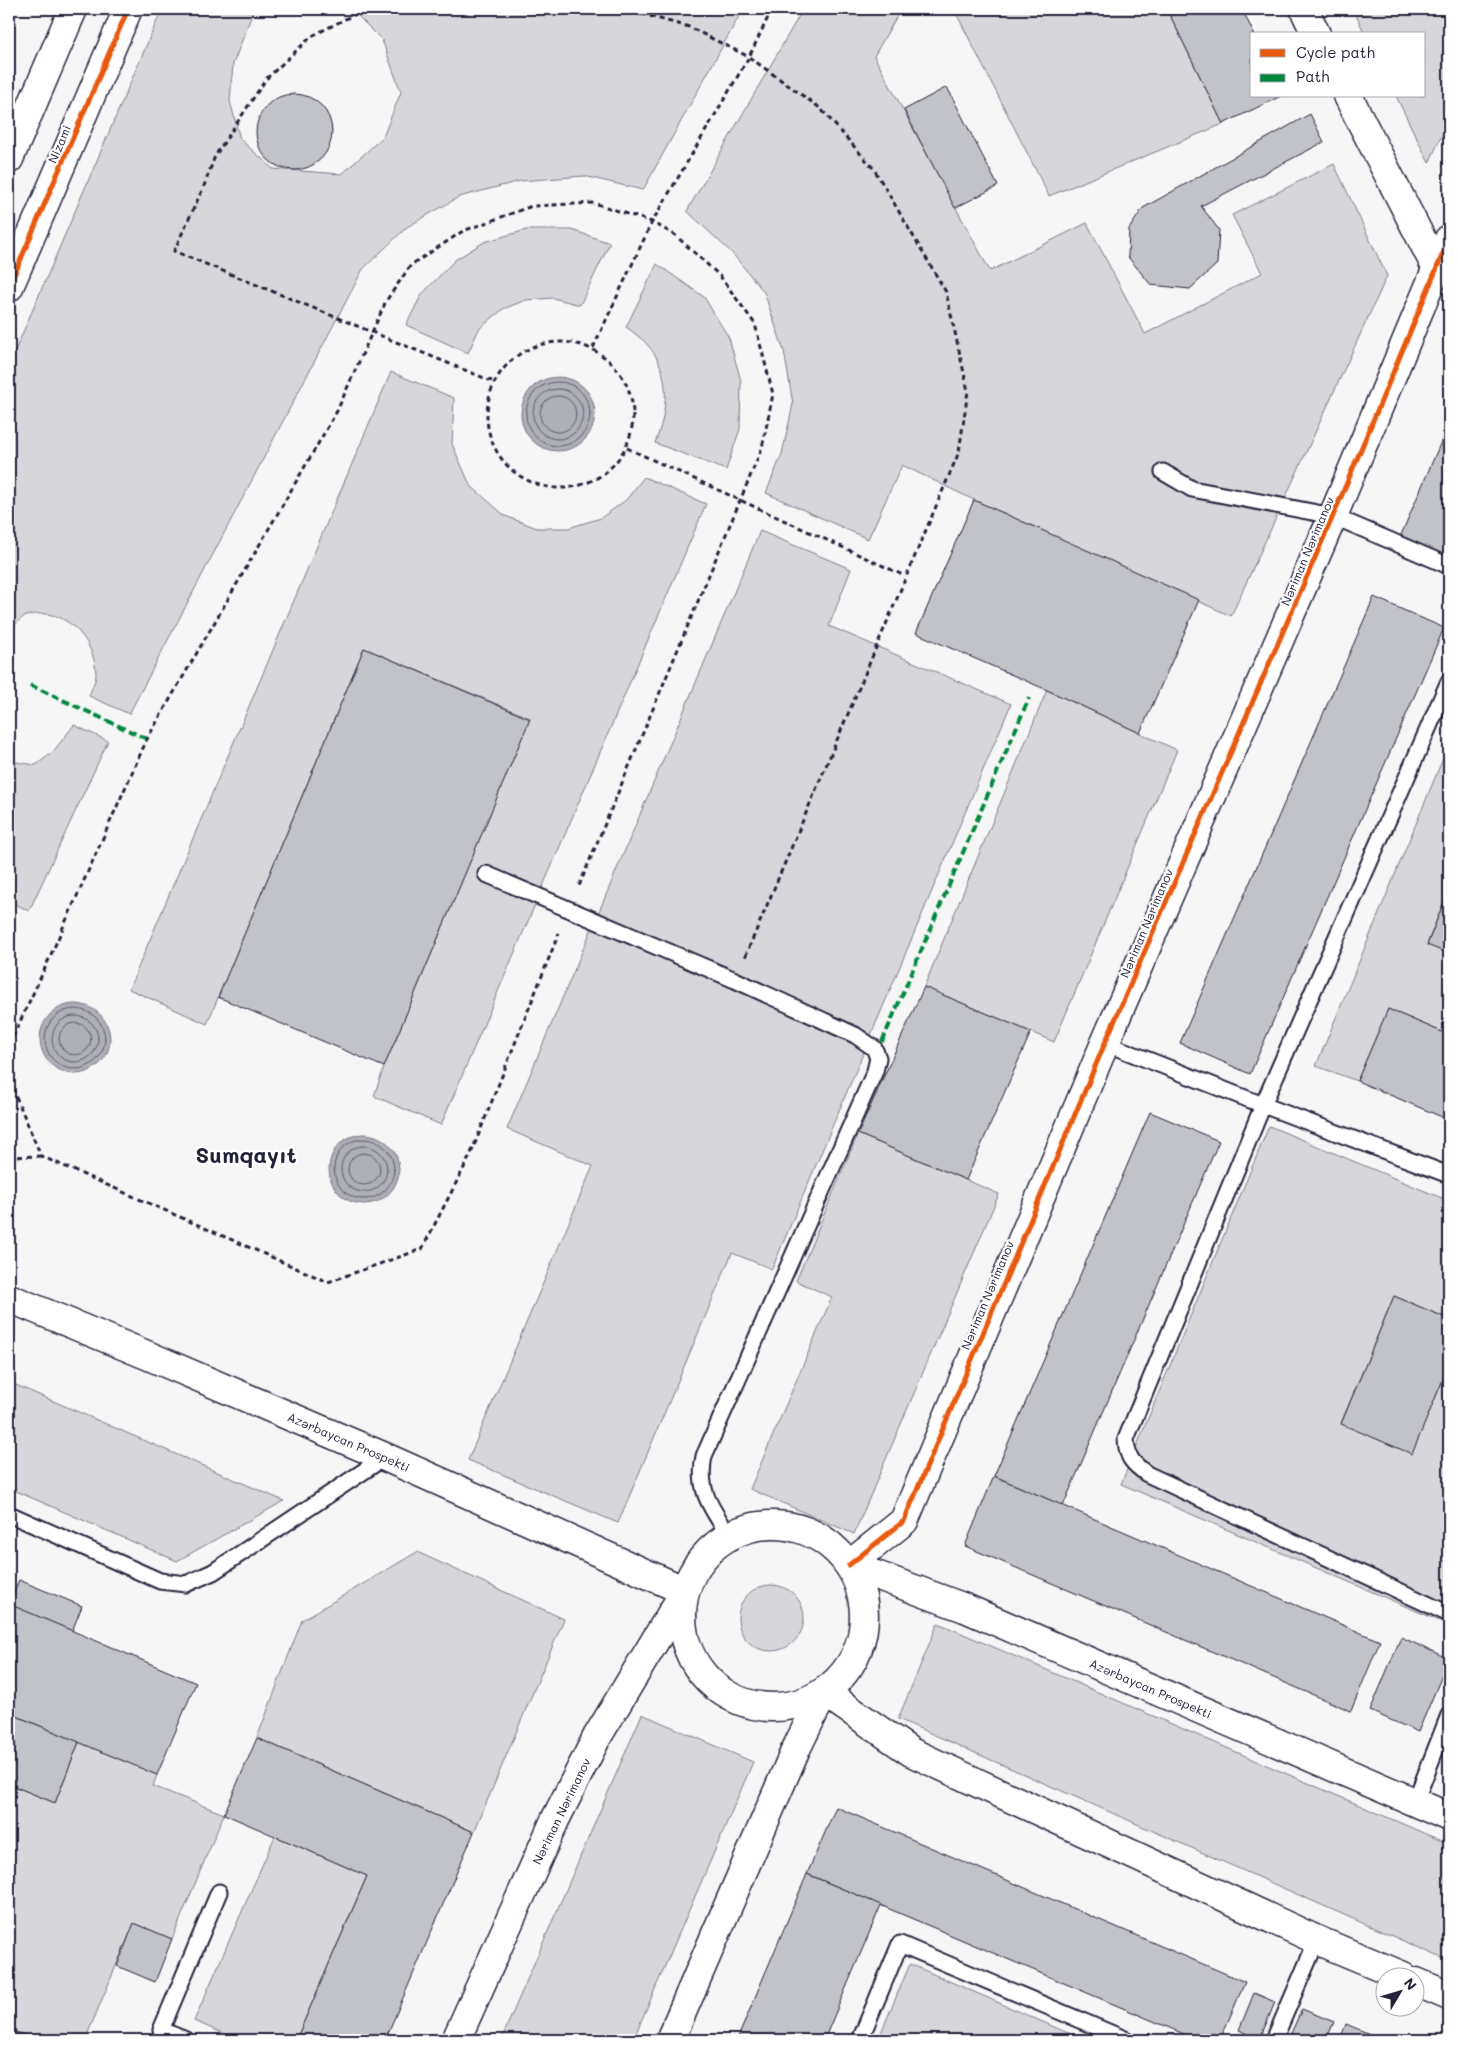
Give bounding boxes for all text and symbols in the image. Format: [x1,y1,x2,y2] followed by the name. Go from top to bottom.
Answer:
[1250,32,1426,98] legend
[1296,42,1375,62] text: Cycle path
[1296,66,1330,86] text: Path
[44,123,74,165] street label: Nizami
[1277,494,1337,608] street label: Nəriman Nərimanov
[1116,866,1176,980] street label: Nəriman Nərimanov
[196,1140,297,1169] district label: Sumqayıt
[957,1238,1017,1352] street label: Nəriman Nərimanov
[285,1408,412,1475] street label: Azərbaycan Prospekti
[1087,1655,1214,1722] street label: Azərbaycan Prospekti
[528,1755,594,1867] street label: Nəriman Nərimanov
[1376,1966,1426,2016] north arrow
[1400,1974,1421,1994] text: N

